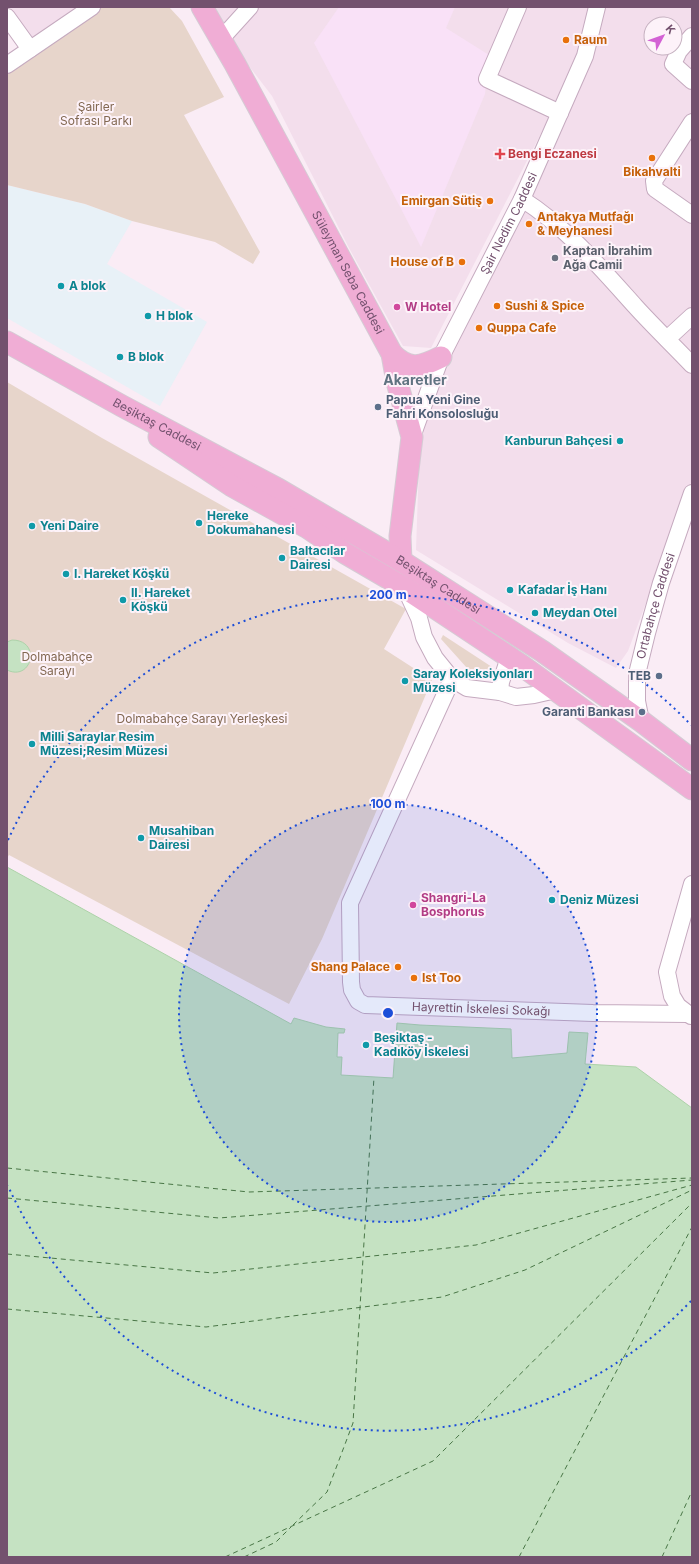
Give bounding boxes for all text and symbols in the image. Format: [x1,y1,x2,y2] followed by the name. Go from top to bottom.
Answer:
[643,16,683,56] north arrow
[663,22,678,37] text: K
[574,32,607,47] place label: Raum
[561,35,571,45] marker: Raum
[60,99,132,128] park label: Şairler Sofrası Parkı
[508,146,597,161] place label: Bengi Eczanesi
[495,149,505,159] marker: Bengi Eczanesi
[647,153,657,163] marker: Bikahvalti
[623,164,681,179] place label: Bikahvalti
[477,170,540,277] street label: Şair Nedim Caddesi
[401,193,482,208] place label: Emirgan Sütiş
[485,196,495,206] marker: Emirgan Sütiş
[309,208,388,337] street label: Süleyman Seba Caddesi
[537,209,634,238] place label: Antakya Mutfağı & Meyhanesi
[524,219,534,229] marker: Antakya Mutfağı & Meyhanesi
[563,243,652,272] place label: Kaptan İbrahim Ağa Camii
[550,253,560,263] marker: Kaptan İbrahim Ağa Camii
[391,254,454,269] place label: House of B
[457,257,467,267] marker: House of B
[69,278,106,293] place label: A blok
[56,281,66,291] marker: A blok
[505,298,584,313] place label: Sushi & Spice
[405,299,451,314] place label: W Hotel
[492,301,502,311] marker: Sushi & Spice
[392,302,402,312] marker: W Hotel
[156,308,193,323] place label: H blok
[143,311,153,321] marker: H blok
[487,320,556,335] place label: Quppa Cafe
[474,323,484,333] marker: Quppa Cafe
[128,349,164,364] place label: B blok
[115,352,125,362] marker: B blok
[383,371,447,388] district label: Akaretler
[386,392,499,421] place label: Papua Yeni Gine Fahri Konsolosluğu
[110,394,204,454] street label: Beşiktaş Caddesi
[373,402,383,412] marker: Papua Yeni Gine Fahri Konsolosluğu
[505,433,612,448] place label: Kanburun Bahçesi
[615,436,625,446] marker: Kanburun Bahçesi
[207,508,294,537] place label: Hereke Dokumahanesi
[40,518,99,533] place label: Yeni Daire
[194,518,204,528] marker: Hereke Dokumahanesi
[27,521,37,531] marker: Yeni Daire
[290,543,345,572] place label: Baltacılar Dairesi
[633,551,678,660] street label: Ortabahçe Caddesi
[393,552,484,617] street label: Beşiktaş Caddesi
[277,553,287,563] marker: Baltacılar Dairesi
[74,566,169,581] place label: I. Hareket Köşkü
[61,569,71,579] marker: I. Hareket Köşkü
[518,582,607,597] place label: Kafadar İş Hanı
[131,585,191,614] place label: II. Hareket Köşkü
[505,585,515,595] marker: Kafadar İş Hanı
[369,587,407,602] text: 200 m
[118,595,128,605] marker: II. Hareket Köşkü
[543,605,617,620] place label: Meydan Otel
[530,608,540,618] marker: Meydan Otel
[21,649,93,678] park label: Dolmabahçe Sarayı
[413,666,533,695] place label: Saray Koleksiyonları Müzesi
[628,668,651,683] place label: TEB
[654,671,664,681] marker: TEB
[400,676,410,686] marker: Saray Koleksiyonları Müzesi
[542,704,634,719] place label: Garanti Bankası
[637,707,647,717] marker: Garanti Bankası
[117,711,287,726] park label: Dolmabahçe Sarayı Yerleşkesi
[40,729,168,758] place label: Milli Saraylar Resim Müzesi;Resim Müzesi
[27,739,37,749] marker: Milli Saraylar Resim Müzesi;Resim Müzesi
[370,796,406,811] text: 100 m
[149,823,214,852] place label: Musahiban Dairesi
[136,833,146,843] marker: Musahiban Dairesi
[421,890,486,919] place label: Shangri-La Bosphorus
[560,892,639,907] place label: Deniz Müzesi
[547,895,557,905] marker: Deniz Müzesi
[408,900,418,910] marker: Shangri-La Bosphorus
[311,959,390,974] place label: Shang Palace
[393,962,403,972] marker: Shang Palace
[422,970,461,985] place label: Ist Too
[409,973,419,983] marker: Ist Too
[412,999,551,1018] street label: Hayrettin İskelesi Sokağı
[381,1006,395,1020] centre of rings
[374,1030,469,1059] place label: Beşiktaş - Kadıköy İskelesi
[361,1040,371,1050] marker: Beşiktaş - Kadıköy İskelesi

